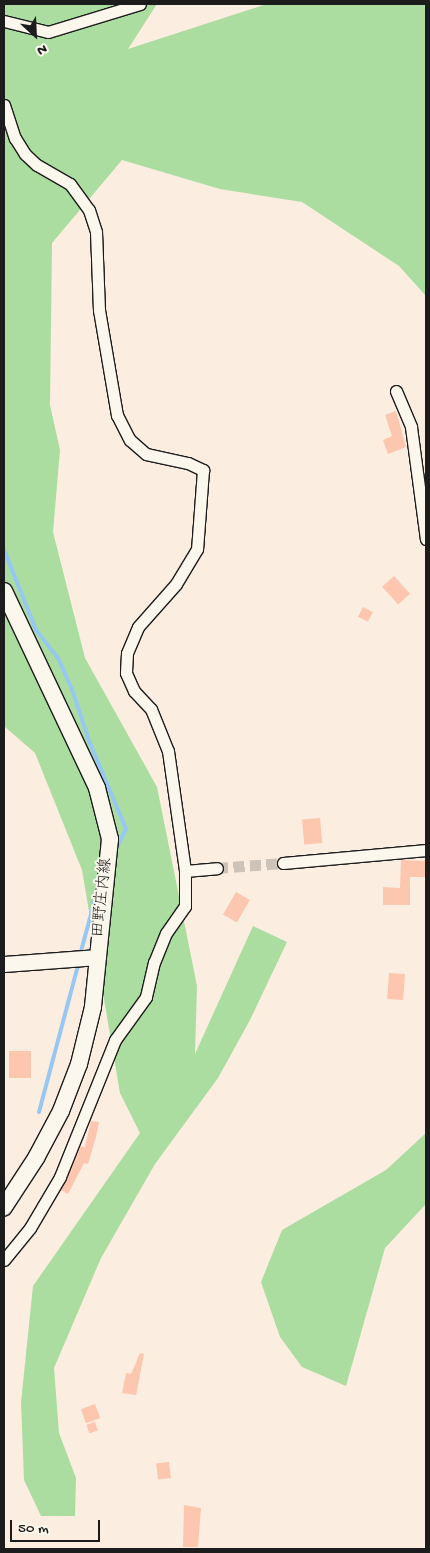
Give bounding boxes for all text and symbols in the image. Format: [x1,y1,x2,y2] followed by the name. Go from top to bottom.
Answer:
[10,10,60,60] north arrow
[34,39,49,59] text: N
[90,857,118,939] street label: 田野庄内線
[12,1510,102,1542] scale bar
[18,1520,49,1538] text: 50 m

